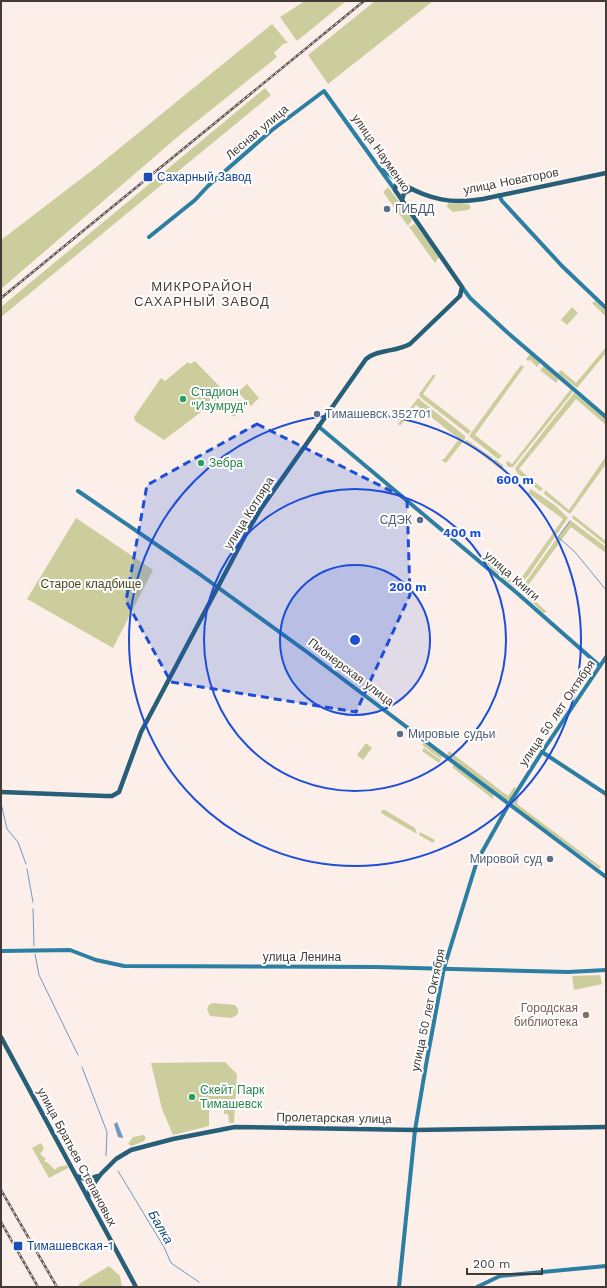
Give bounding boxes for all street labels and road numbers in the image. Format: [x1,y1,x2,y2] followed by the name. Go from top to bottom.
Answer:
[223,102,291,162] street label: Лесная улица
[349,111,413,195] street label: улица Науменко
[462,165,560,197] street label: улица Новаторов
[221,474,277,552] street label: улица Котляра
[482,548,542,604] street label: улица Книги
[305,635,397,709] street label: Пионерская улица
[516,657,598,769] street label: улица 50 лет Октября
[408,947,448,1073] street label: улица 50 лет Октября
[263,950,341,964] street label: улица Ленина
[34,1085,120,1229] street label: улица Братьев Степановых
[276,1110,392,1126] street label: Пролетарская улица

